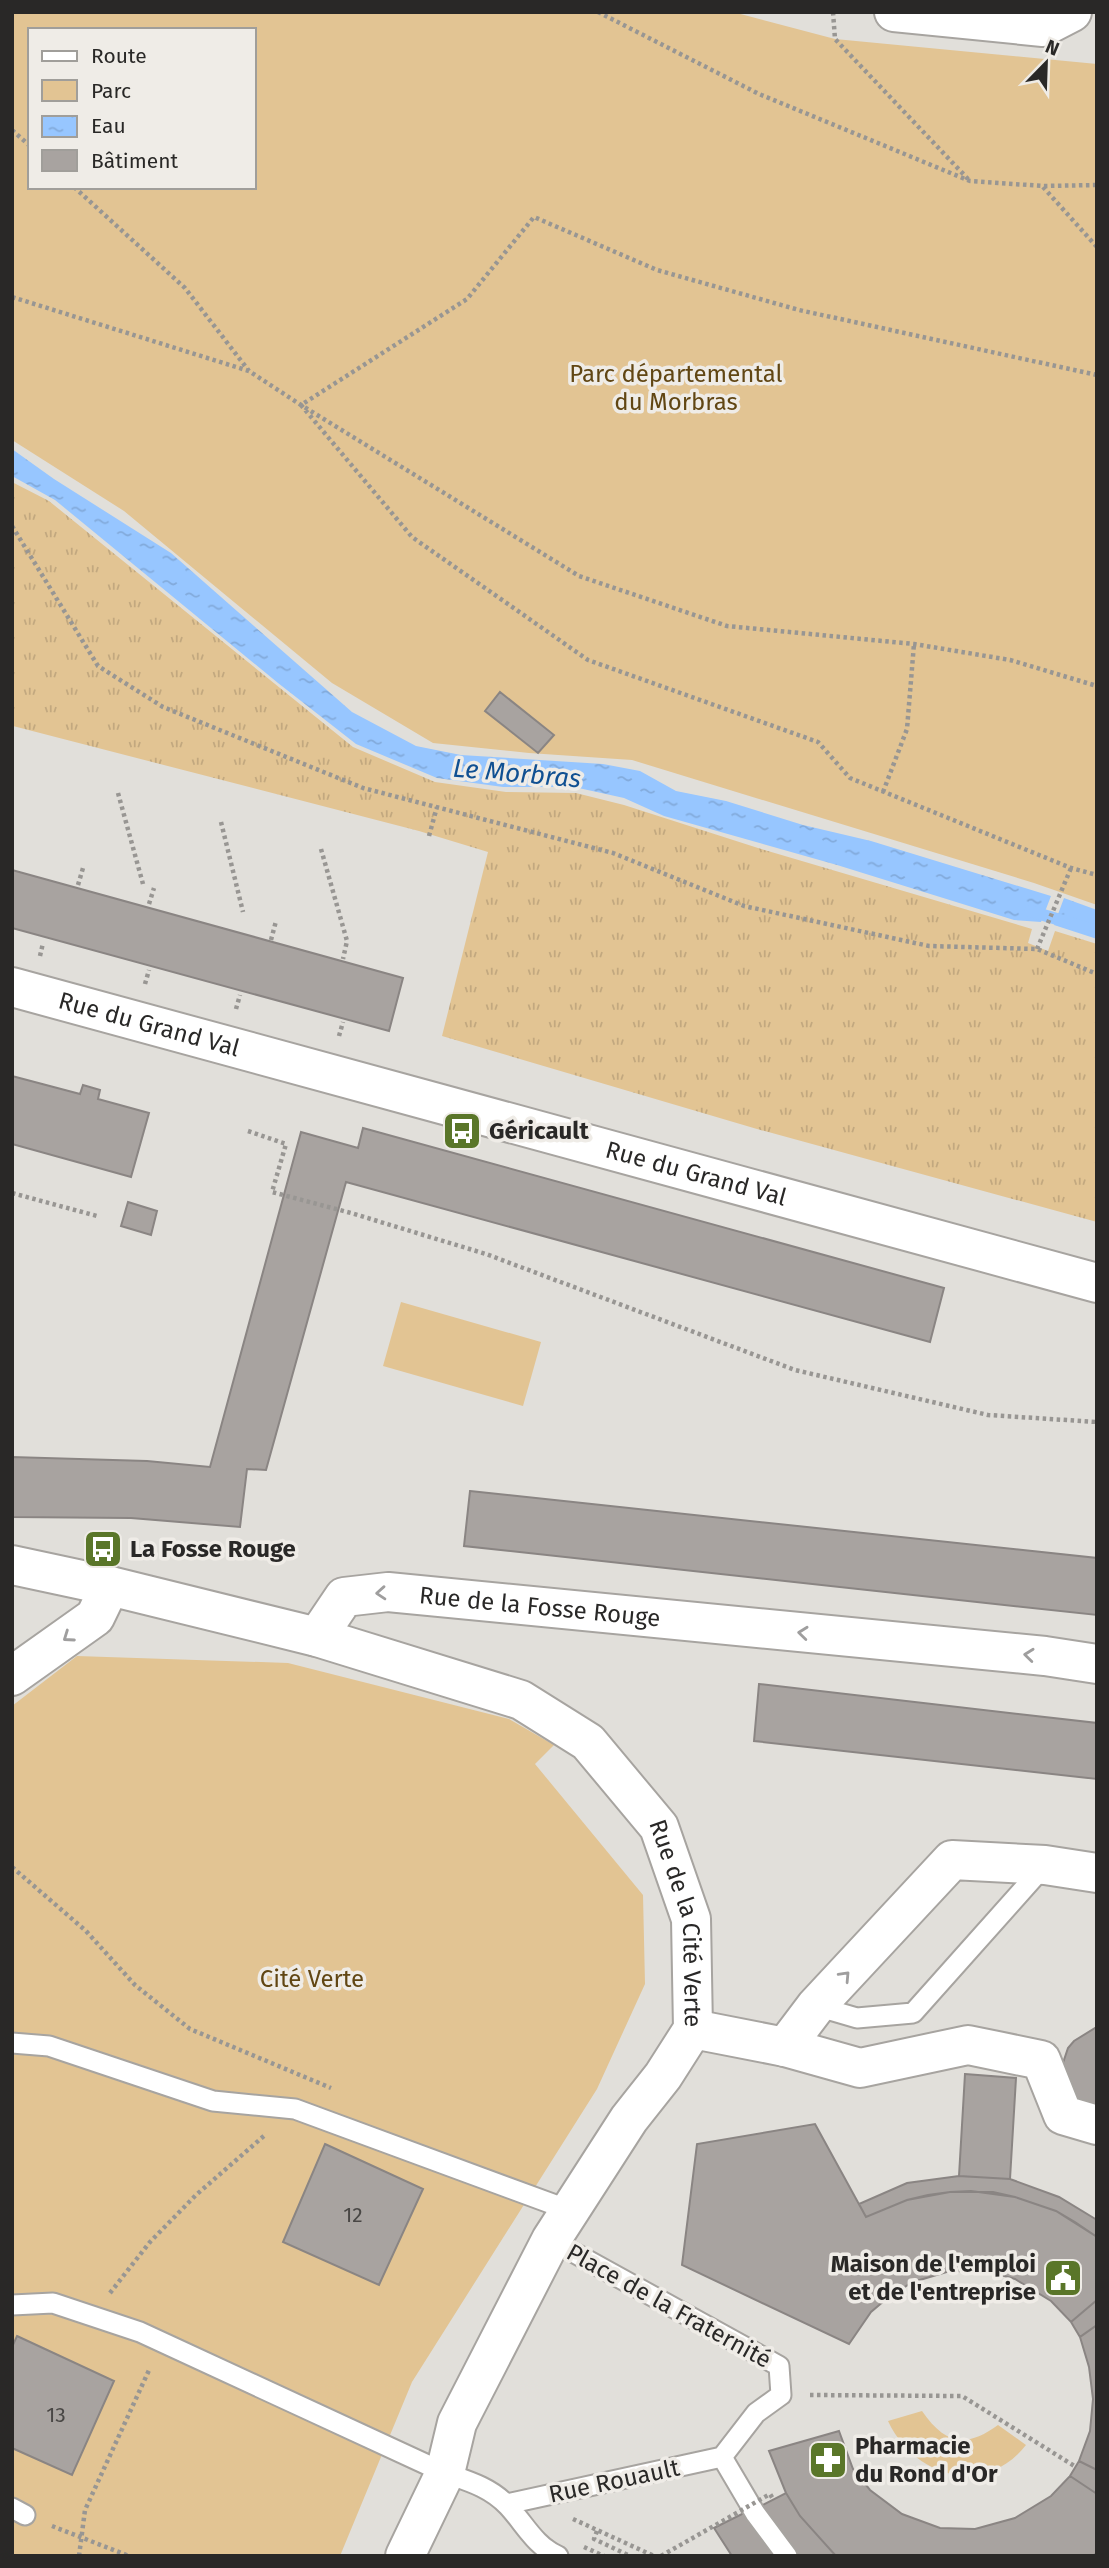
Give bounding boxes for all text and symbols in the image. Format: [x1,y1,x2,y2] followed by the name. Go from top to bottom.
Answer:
[28,28,256,189] legend
[1011,28,1081,98] north arrow
[1042,35,1063,61] text: N
[91,43,147,69] text: Route
[91,78,131,104] text: Parc
[91,113,126,139] text: Eau
[91,148,178,174] text: Bâtiment
[569,360,783,416] park label: Parc départemental du Morbras
[452,752,582,795] water label: Le Morbras
[55,986,243,1062] street label: Rue du Grand Val
[441,1110,483,1152] bus stop icon: Géricault
[489,1117,589,1145] place label: Géricault
[602,1136,790,1212] street label: Rue du Grand Val
[82,1528,124,1570] bus stop icon: La Fosse Rouge
[130,1535,296,1563] place label: La Fosse Rouge
[418,1581,662,1632] street label: Rue de la Fosse Rouge
[375,1585,386,1600] one-way arrow
[797,1625,809,1640] one-way arrow
[63,1628,76,1641] one-way arrow
[1023,1648,1034,1663] one-way arrow
[643,1816,707,2027] street label: Rue de la Cité Verte
[260,1965,364,1993] park label: Cité Verte
[836,1971,849,1984] one-way arrow
[343,2202,363,2228] house number: 12
[562,2238,776,2374] street label: Place de la Fraternité
[831,2250,1036,2306] place label: Maison de l'emploi et de l'entreprise
[1042,2257,1084,2299] public building icon: Maison de l'emploi et de l'entreprise
[46,2402,66,2428] house number: 13
[855,2432,998,2488] place label: Pharmacie du Rond d'Or
[807,2439,849,2481] pharmacy icon: Pharmacie du Rond d'Or
[546,2453,682,2508] street label: Rue Rouault

